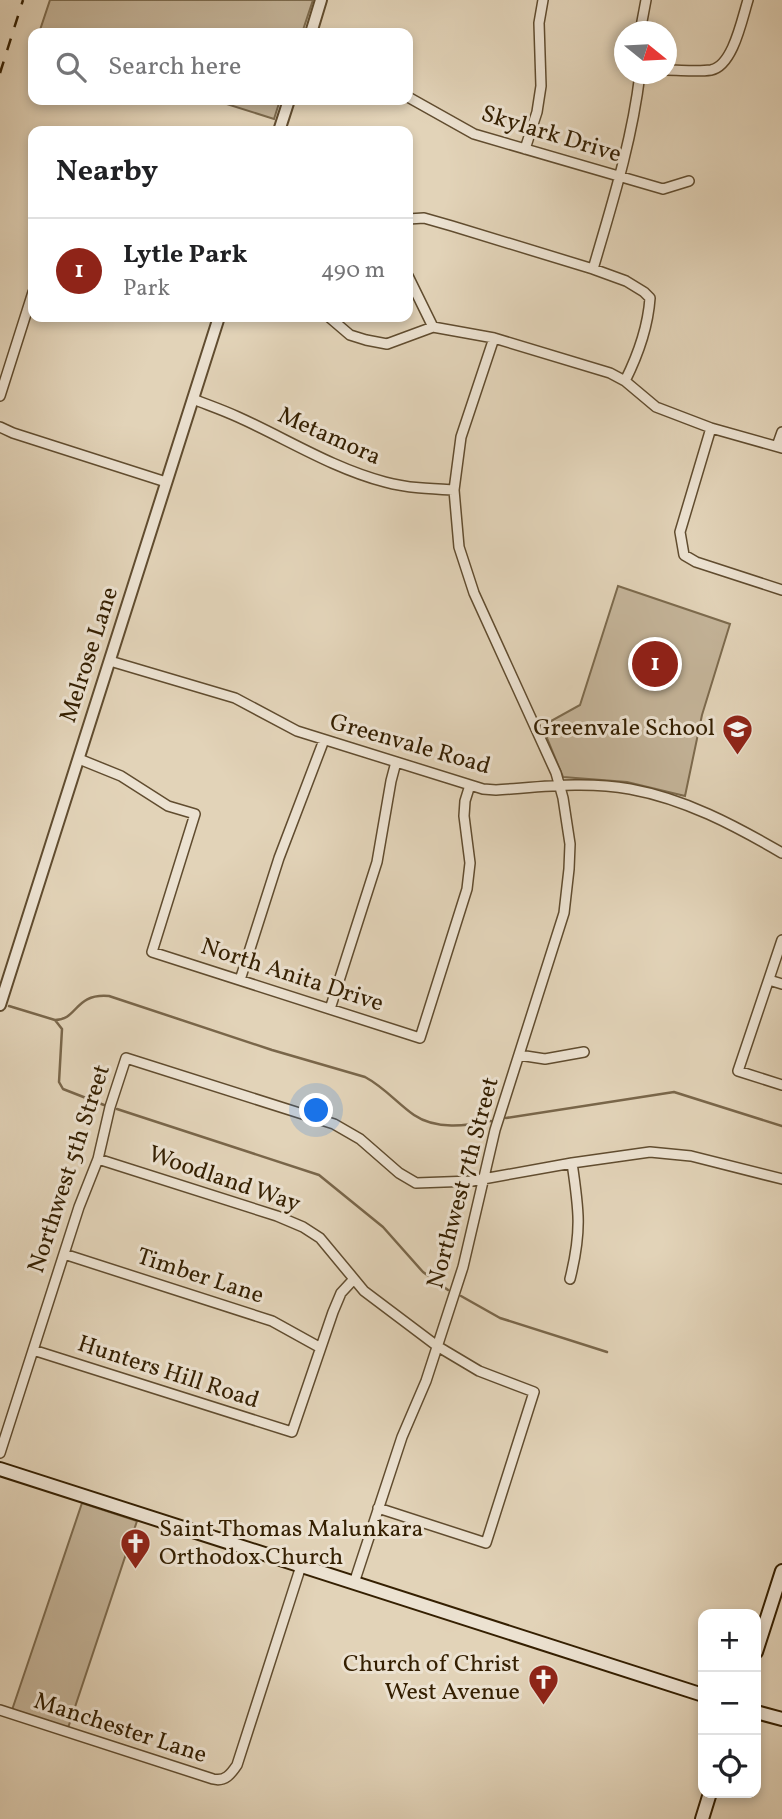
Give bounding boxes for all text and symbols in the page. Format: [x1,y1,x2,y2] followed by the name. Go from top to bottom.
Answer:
[614,21,677,84] north arrow
[28,28,413,105] search box
[52,48,90,86] icon: search
[108,49,241,85] text: Search here
[477,98,625,172] street label: Skylark Drive
[56,151,158,193] text: Nearby
[123,237,247,273] text: Lytle Park
[74,255,84,287] text: 1
[321,255,385,287] text: 490 m
[123,273,170,305] text: Park
[272,399,386,475] street label: Metamora
[52,583,128,727] street label: Melrose Lane
[632,638,678,690] pin: 1
[326,706,494,784] street label: Greenvale Road
[533,712,715,746] place label: Greenvale School
[721,712,755,756] school or university icon: Greenvale School
[196,930,388,1022] street label: North Anita Drive
[20,1060,120,1278] street label: Northwest 5th Street
[419,1073,509,1293] street label: Northwest 7th Street
[299,1093,333,1127] your location
[143,1138,305,1222] street label: Woodland Way
[132,1240,268,1314] street label: Timber Lane
[73,1328,263,1418] street label: Hunters Hill Road
[159,1513,424,1575] place label: Saint Thomas Malunkara Orthodox Church
[119,1527,153,1571] church icon: Saint Thomas Malunkara Orthodox Church
[698,1609,761,1798] map controls
[698,1609,761,1672] button: +
[343,1648,520,1710] place label: Church of Christ West Avenue
[526,1662,560,1706] church icon: Church of Christ West Avenue
[698,1672,761,1735] button: −
[29,1685,211,1773] street label: Manchester Lane
[698,1735,761,1798] button: locate

